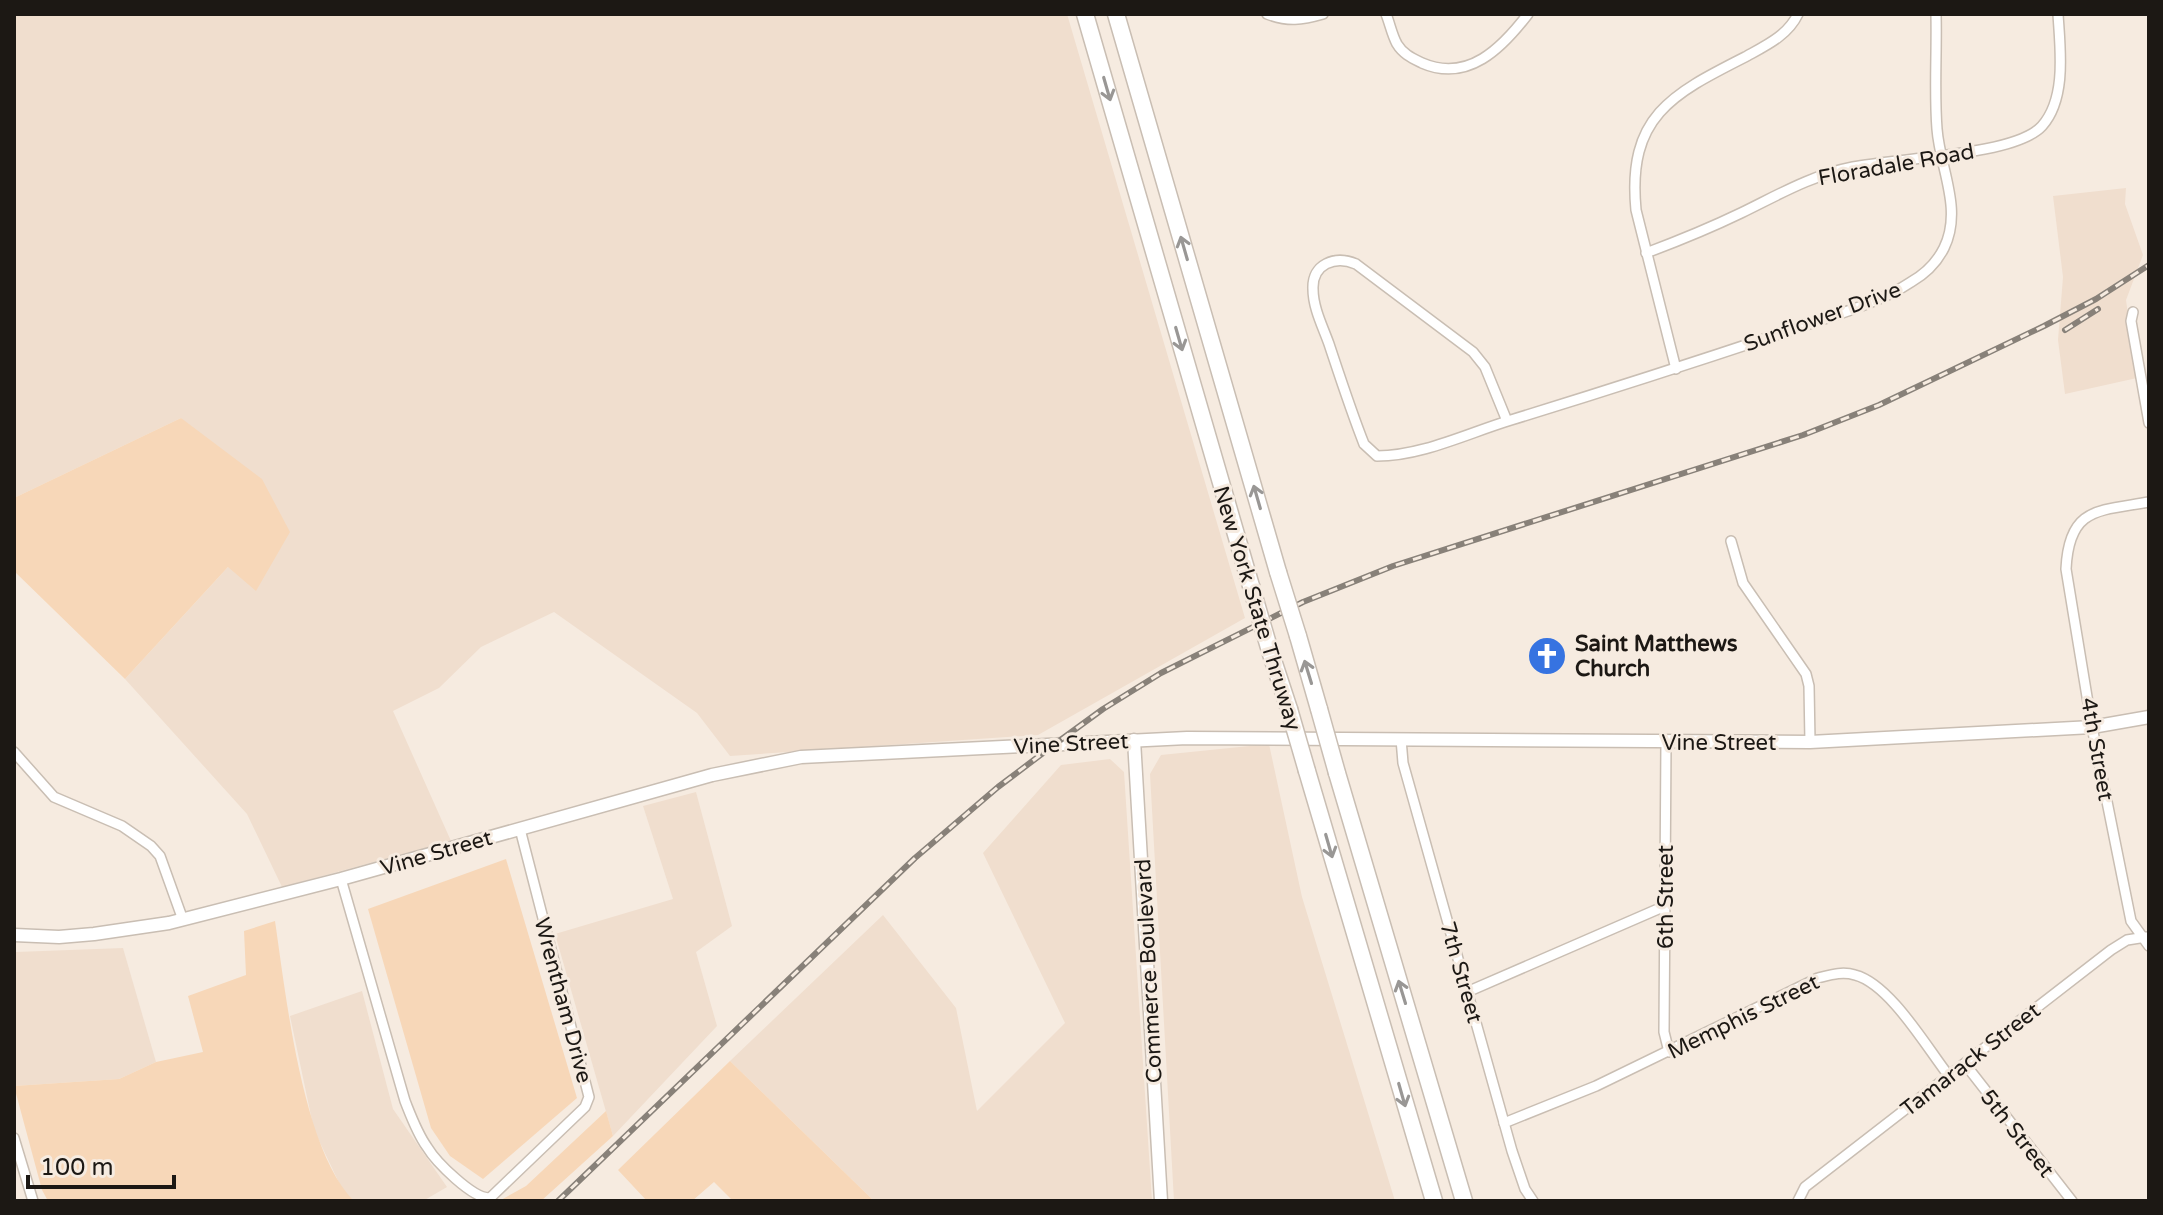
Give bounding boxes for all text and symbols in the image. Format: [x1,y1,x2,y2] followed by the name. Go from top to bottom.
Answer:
[1100,75,1115,101] one-way arrow
[1816,138,1976,192] street label: Floradale Road
[1176,235,1191,261] one-way arrow
[1740,276,1904,357] street label: Sunflower Drive
[1172,325,1187,351] one-way arrow
[1207,483,1307,734] street label: New York State Thruway
[1249,485,1264,511] one-way arrow
[1575,631,1738,682] place label: Saint Matthews Church
[1526,635,1568,677] church icon: Saint Matthews Church
[1300,660,1315,686] one-way arrow
[2075,696,2119,803] street label: 4th Street
[1013,728,1129,760] street label: Vine Street
[1662,730,1776,756] street label: Vine Street
[377,825,495,881] street label: Vine Street
[1322,832,1337,858] one-way arrow
[1653,845,1679,949] street label: 6th Street
[1130,858,1168,1084] street label: Commerce Boulevard
[528,915,598,1086] street label: Wrentham Drive
[1434,919,1488,1026] street label: 7th Street
[1663,969,1824,1065] street label: Memphis Street
[1394,980,1408,1005] one-way arrow
[1896,997,2045,1122] street label: Tamarack Street
[1395,1081,1410,1107] one-way arrow
[1975,1085,2060,1183] street label: 5th Street
[28,1139,174,1189] scale bar
[40,1153,114,1182] text: 100 m

